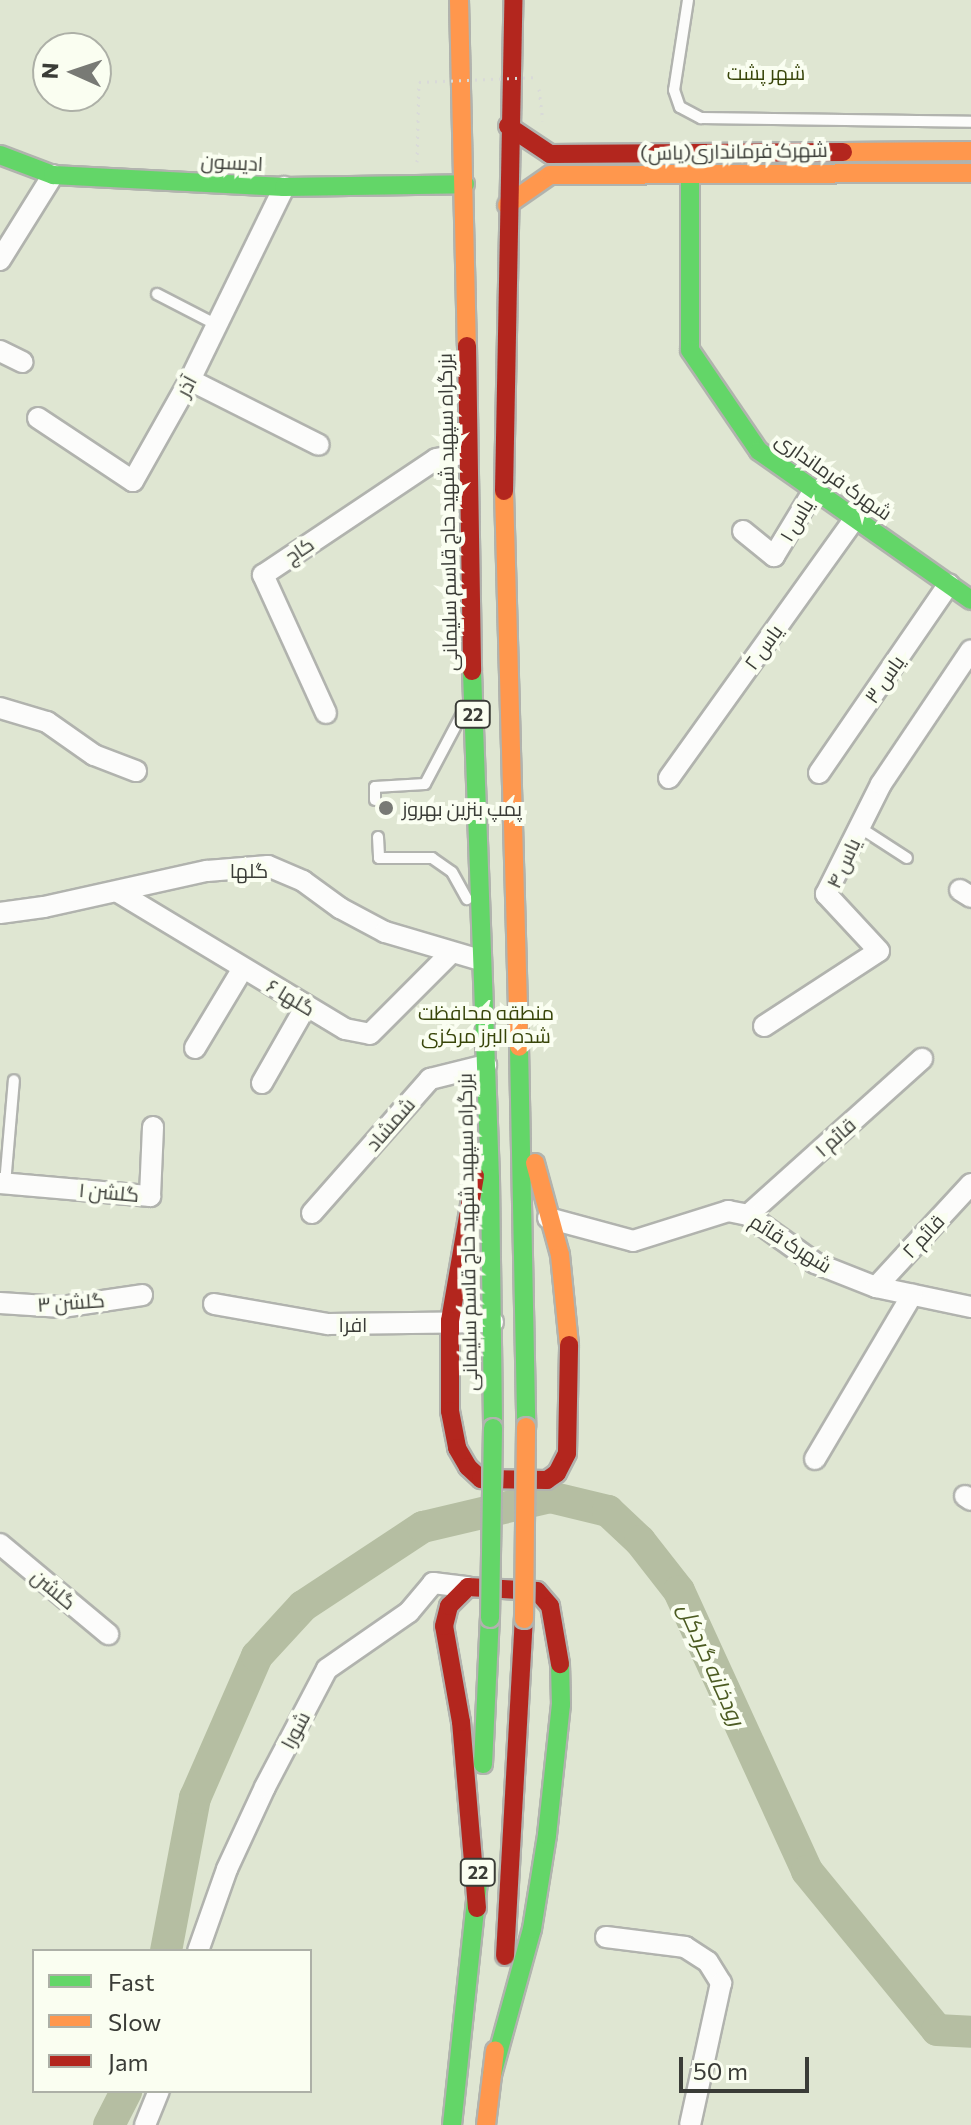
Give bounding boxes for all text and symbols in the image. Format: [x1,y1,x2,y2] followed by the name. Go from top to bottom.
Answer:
[32,32,112,112] north arrow
[727,60,805,84] park label: شهر پشت
[36,62,63,80] text: N
[640,137,828,165] street label: شهرک فرمانداری(یاس)
[200,148,264,176] street label: ادیسون
[432,353,462,671] street label: بزرگراه سپهبد شهید حاج قاسم سلیمانی
[171,371,201,401] street label: آذر
[771,427,897,525] street label: شهرک فرمانداری
[774,494,818,546] street label: یاس ۱
[280,532,318,568] street label: کاج
[739,620,787,674] street label: یاس ۲
[859,650,909,708] street label: یاس ۳
[453,700,493,728] road number: 22
[402,796,522,820] place label: پمپ بنزین بهروز
[377,799,395,817] marker: پمپ بنزین بهروز
[821,834,865,892] street label: یاس ۴
[230,858,268,882] street label: گلها
[262,973,320,1021] street label: گلها ۶
[418,1000,554,1047] park label: منطقه محافظت شده البرز مرکزی
[452,1073,482,1391] street label: بزرگراه سپهبد شهید حاج قاسم سلیمانی
[360,1092,420,1156] street label: شمشاد
[810,1113,860,1161] street label: قائم ۱
[78,1177,140,1207] street label: گلشن ۱
[746,1208,836,1278] street label: شهرک قائم
[897,1209,949,1263] street label: قائم ۲
[36,1288,106,1316] street label: گلشن ۳
[339,1312,367,1336] street label: افرا
[27,1564,81,1614] street label: گلشن
[673,1599,751,1729] water label: رودخانه گردکل
[275,1707,315,1753] street label: شورا
[458,1858,498,1886] road number: 22
[32,1949,312,2093] legend
[108,1967,155,1996] text: Fast
[108,2007,161,2036] text: Slow
[683,2041,813,2091] scale bar
[108,2047,148,2076] text: Jam
[693,2056,748,2085] text: 50 m

